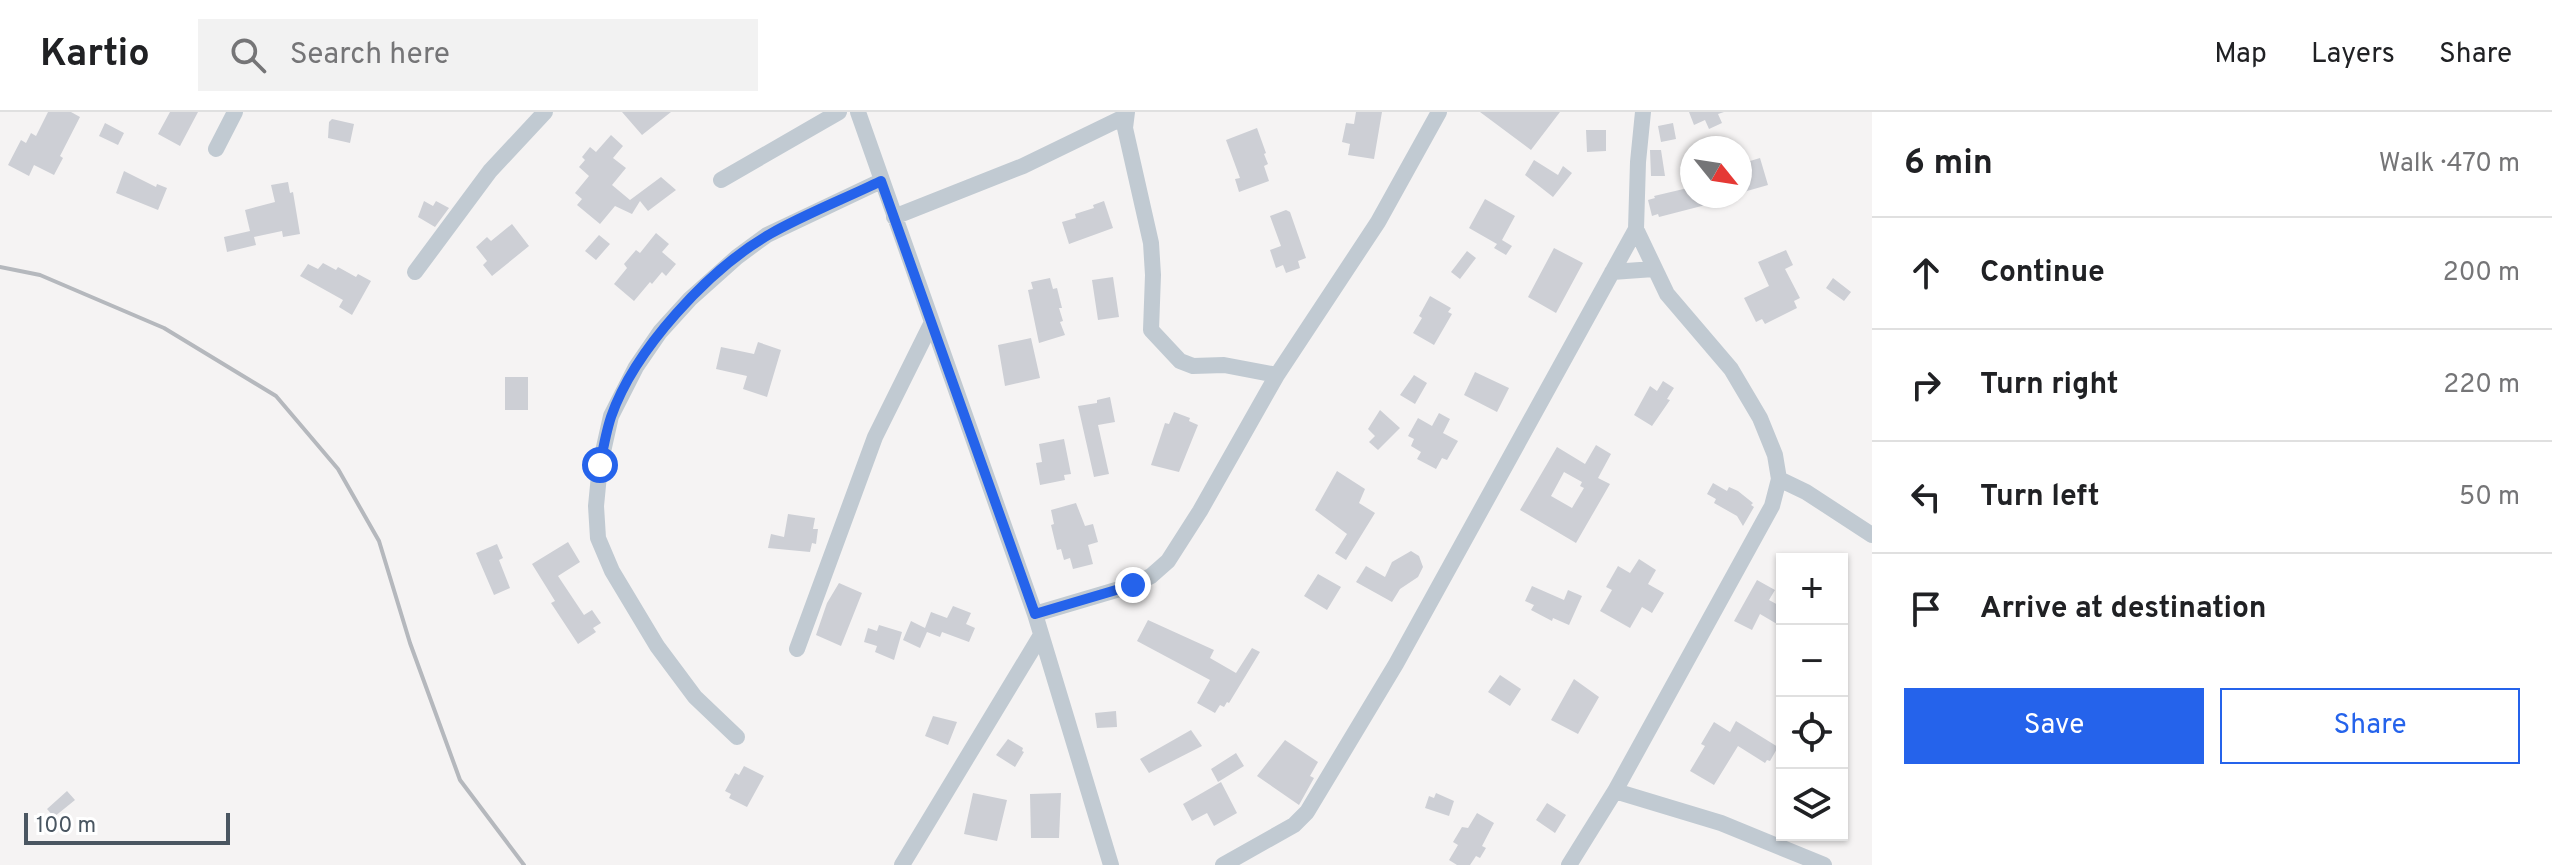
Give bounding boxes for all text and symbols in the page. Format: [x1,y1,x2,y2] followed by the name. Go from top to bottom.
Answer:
[198,19,758,91] search box
[40,31,150,80] text: Kartio
[226,33,270,77] icon: search
[290,37,450,74] text: Search here
[2214,37,2267,73] text: Map
[2311,37,2395,73] text: Layers
[2439,37,2512,73] text: Share
[1680,136,1752,208] north arrow
[1904,143,1993,186] text: 6 min
[2379,148,2520,181] text: Walk · 470 m
[1904,251,1948,295] icon: ahead
[1980,255,2105,292] text: Continue
[2443,257,2520,290] text: 200 m
[1904,363,1948,407] icon: right
[1980,367,2118,404] text: Turn right
[2443,369,2520,402] text: 220 m
[582,447,618,483] route start
[1904,475,1948,519] icon: left
[1980,479,2100,516] text: Turn left
[2459,481,2520,514] text: 50 m
[1776,553,1848,841] map controls
[1776,553,1848,625] button: +
[1115,567,1151,603] route end
[1904,587,1948,631] icon: arrive
[1980,591,2266,628] text: Arrive at destination
[1776,625,1848,697] button: −
[1904,688,2204,764] button: Save
[2220,688,2520,764] button: Share
[1776,697,1848,769] button: locate
[1776,769,1848,841] button: layers
[24,809,230,845] scale bar
[36,813,96,840] text: 100 m

